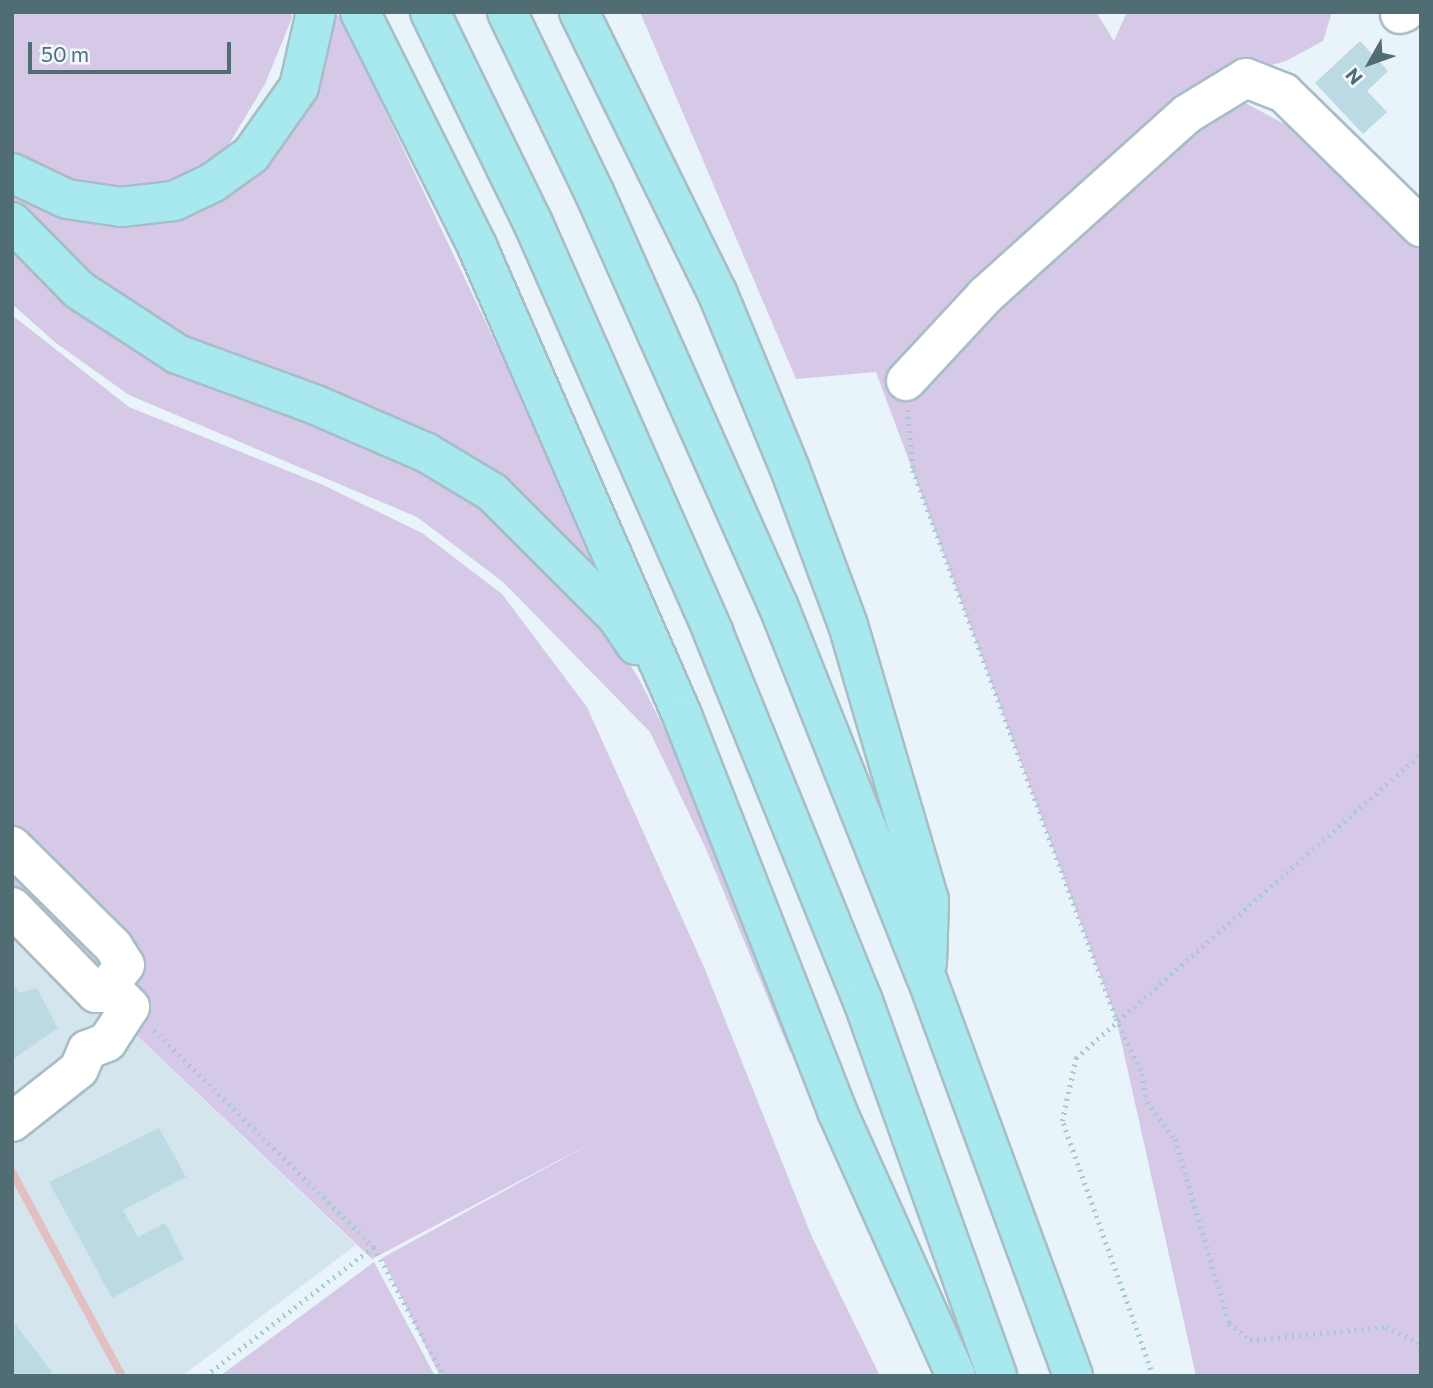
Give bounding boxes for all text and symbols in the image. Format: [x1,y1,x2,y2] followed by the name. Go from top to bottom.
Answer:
[32,28,234,72] scale bar
[1335,28,1405,98] north arrow
[41,41,89,66] text: 50 m
[1340,64,1367,90] text: N

